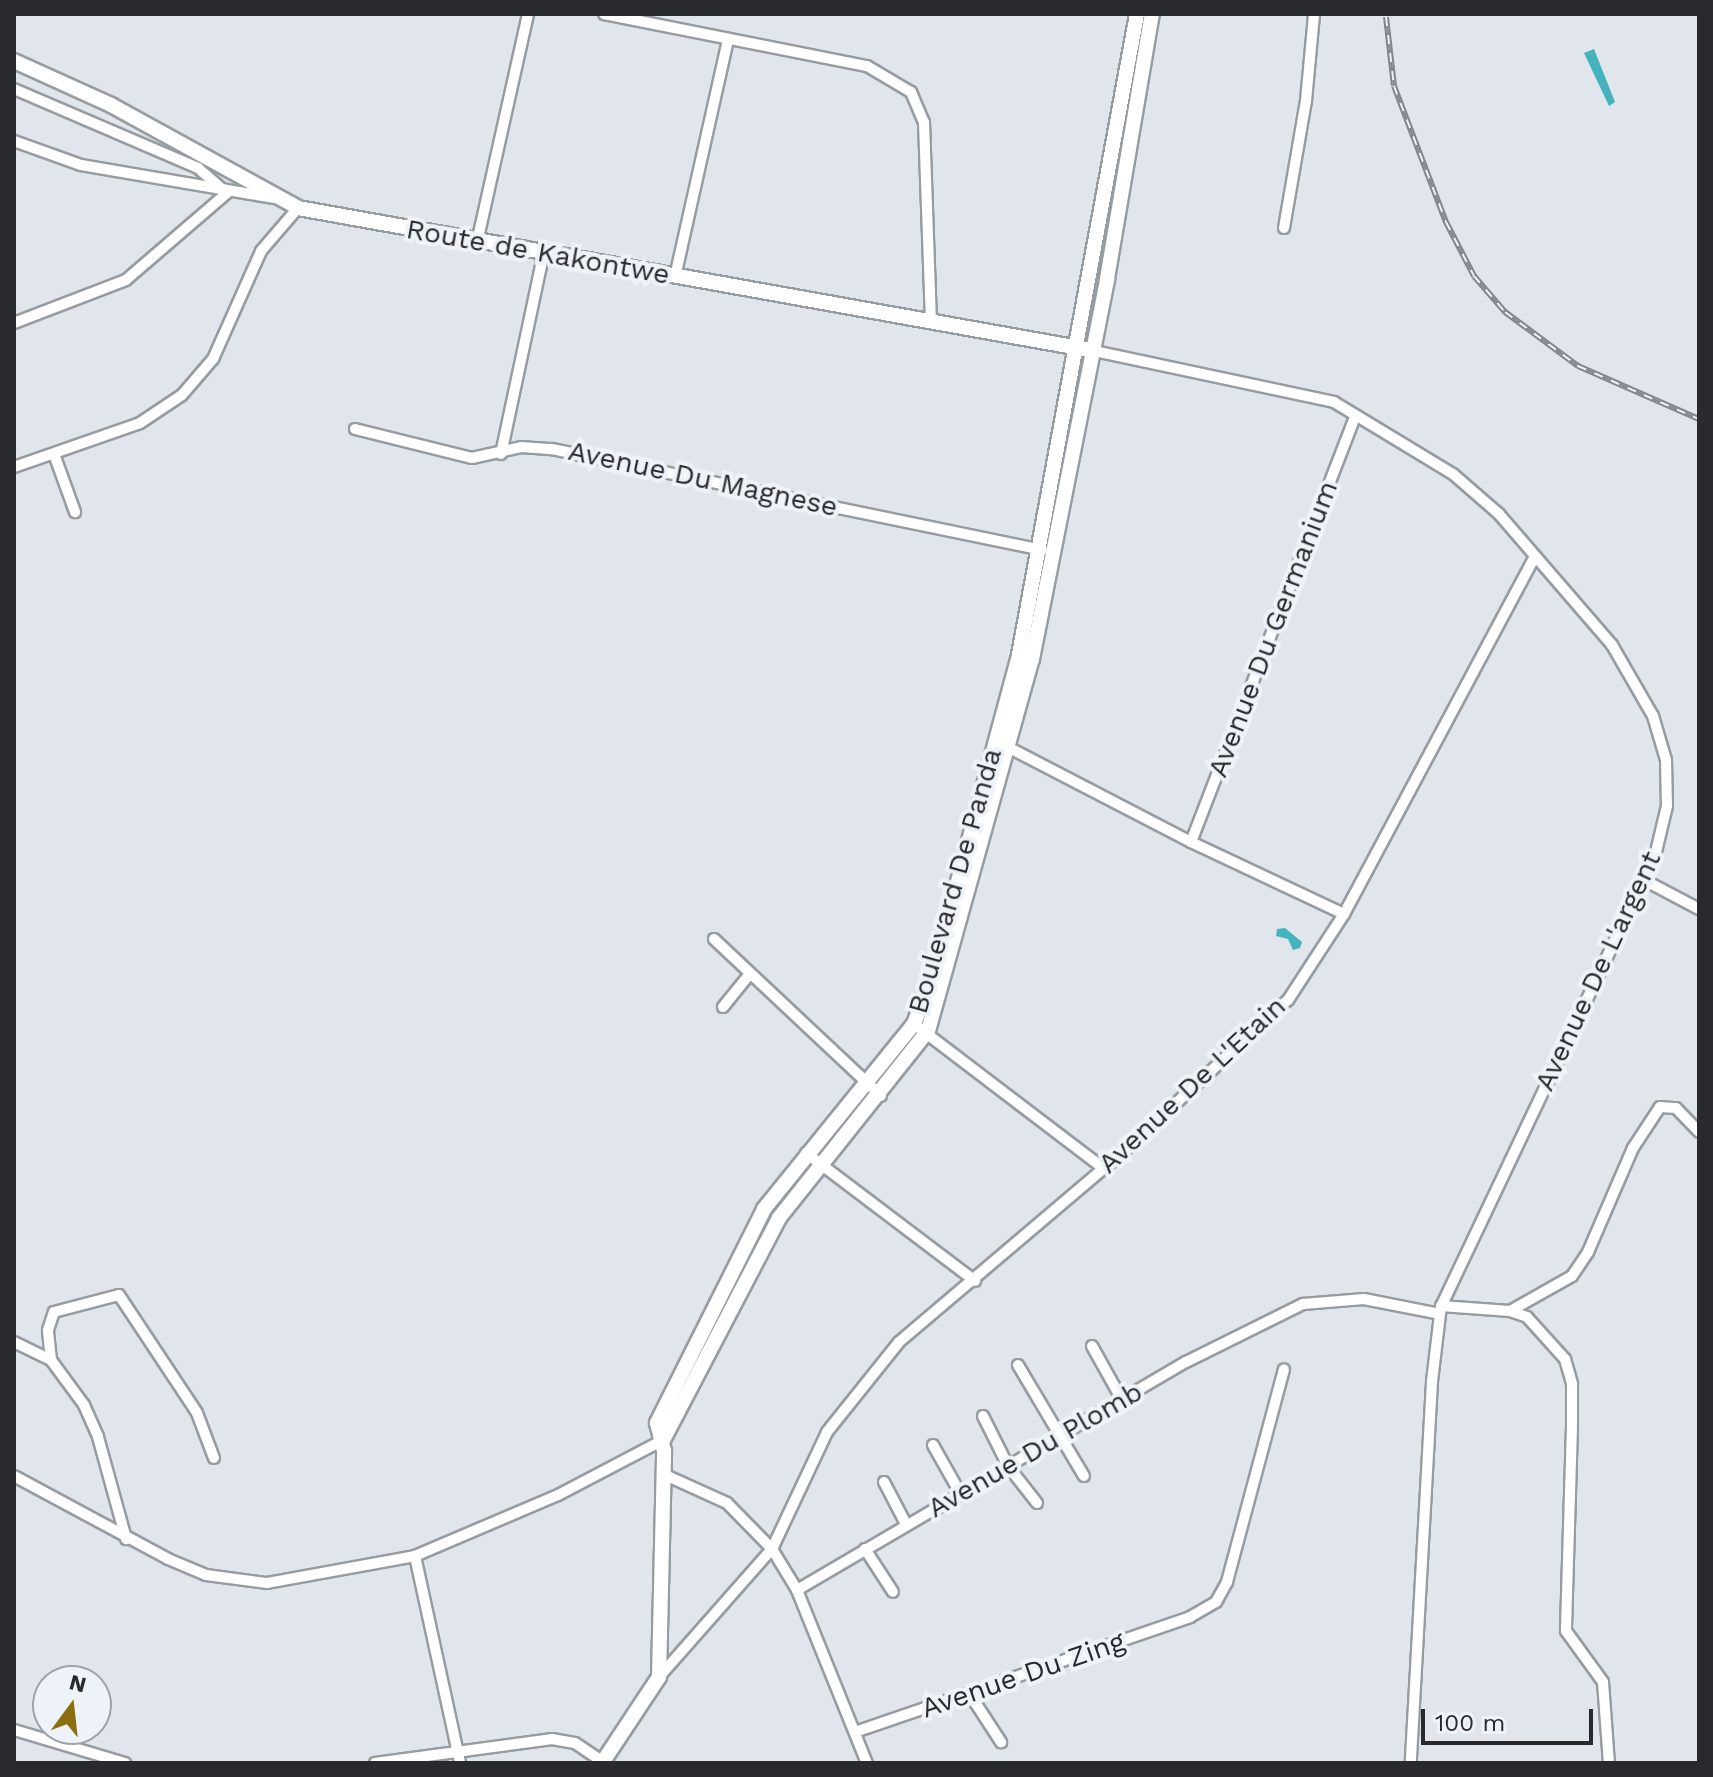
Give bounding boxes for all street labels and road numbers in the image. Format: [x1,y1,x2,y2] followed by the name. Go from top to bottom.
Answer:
[404,212,672,292] street label: Route de Kakontwe
[565,434,841,524] street label: Avenue Du Magnese
[1201,476,1345,782] street label: Avenue Du Germanium
[901,744,1009,1018] street label: Boulevard De Panda
[1528,846,1668,1096] street label: Avenue De L'argent
[1091,989,1293,1181] street label: Avenue De L'Etain
[922,1375,1148,1525] street label: Avenue Du Plomb
[917,1624,1129,1726] street label: Avenue Du Zing

